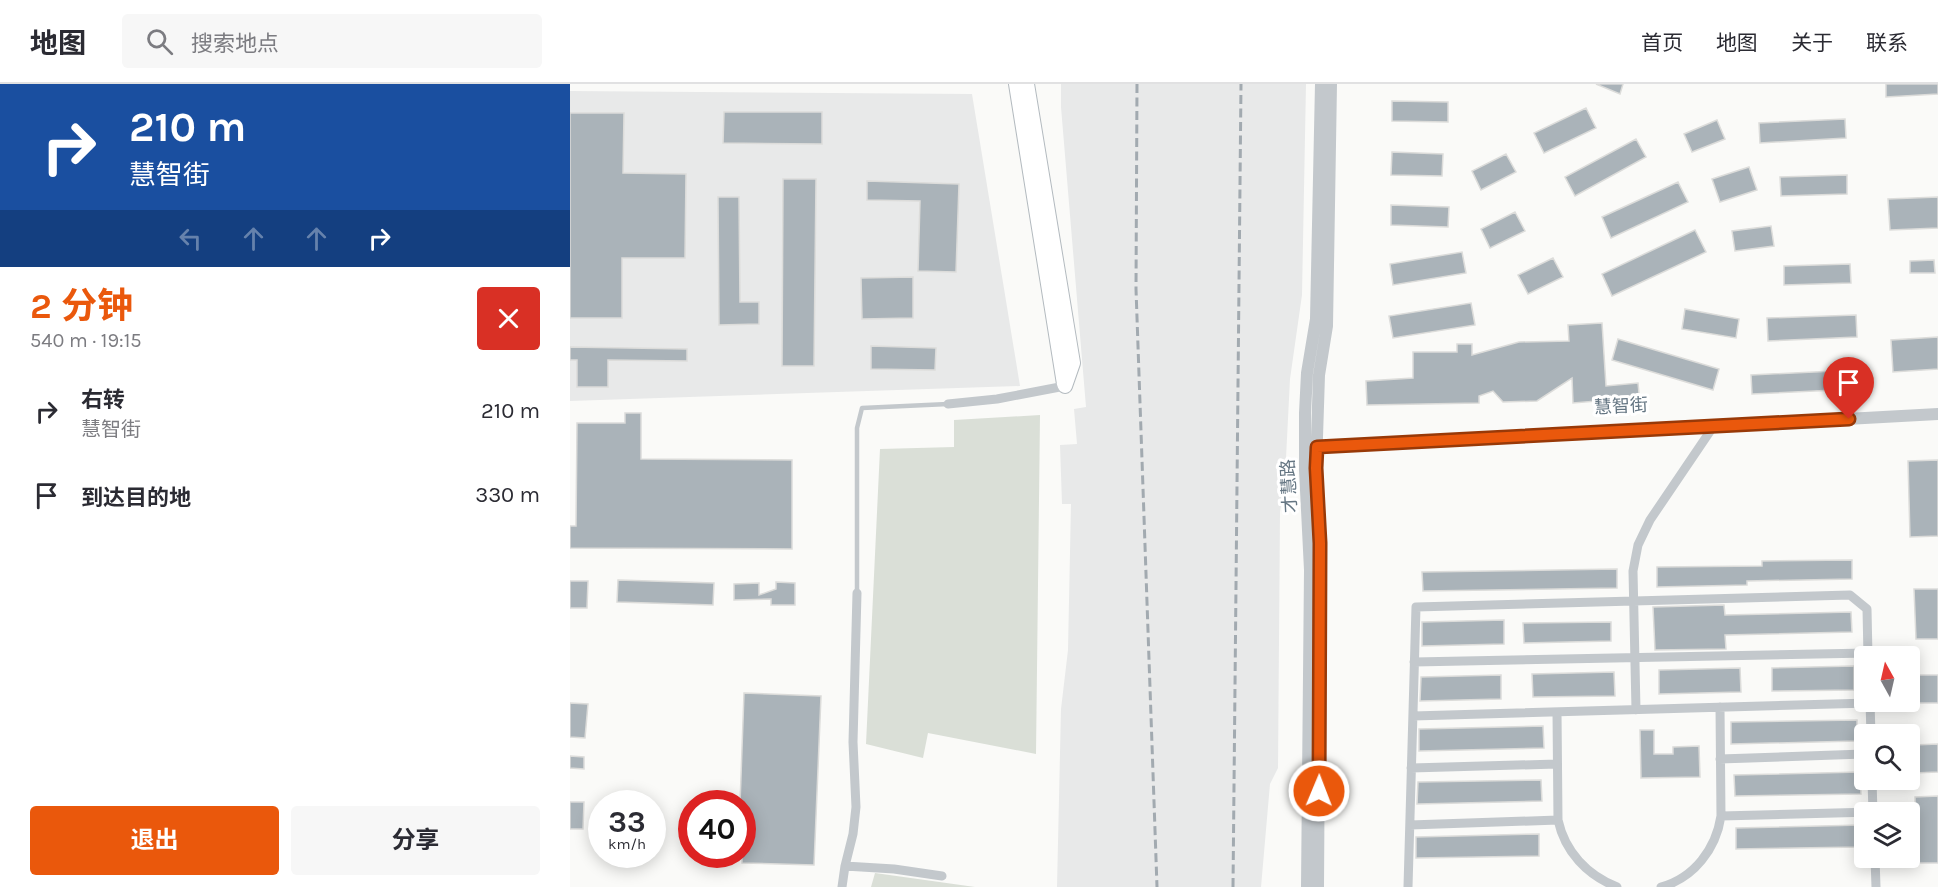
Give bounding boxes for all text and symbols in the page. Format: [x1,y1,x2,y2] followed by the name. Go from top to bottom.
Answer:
[122,14,542,68] search box
[143,25,176,58] icon: search
[30,27,86,60] text: 地图
[191,31,279,57] text: 搜索地点
[1641,31,1683,55] text: 首页
[1716,31,1758,55] text: 地图
[1791,31,1833,55] text: 关于
[1866,31,1908,55] text: 联系
[129,102,246,152] text: 210 m
[30,108,108,186] icon: right
[129,159,210,191] text: 慧智街
[174,222,207,255] icon: left
[237,222,270,255] icon: ahead
[300,222,333,255] icon: ahead
[363,222,396,255] icon: right
[30,285,133,327] text: 2 分钟
[477,287,540,350] button: close
[30,329,142,352] text: 540 m · 19:15
[1823,357,1874,419] pin
[1832,366,1865,399] icon: arrive
[81,387,125,413] text: 右转
[1593,394,1649,418] street label: 慧智街
[30,395,63,428] icon: right
[481,398,540,424] text: 210 m
[81,418,141,441] text: 慧智街
[1277,458,1301,514] street label: 才慧路
[30,479,63,512] icon: arrive
[475,482,540,508] text: 330 m
[81,485,191,511] text: 到达目的地
[1854,646,1920,712] north arrow
[1854,646,1920,868] map controls
[1854,724,1920,790] button: search
[1287,759,1351,823] position arrow
[678,790,756,868] speed limit sign: 40
[1854,802,1920,868] button: layers
[608,804,646,840] text: 33
[30,806,279,875] button: 退出
[291,806,540,875] button: 分享
[608,835,646,853] text: km/h

